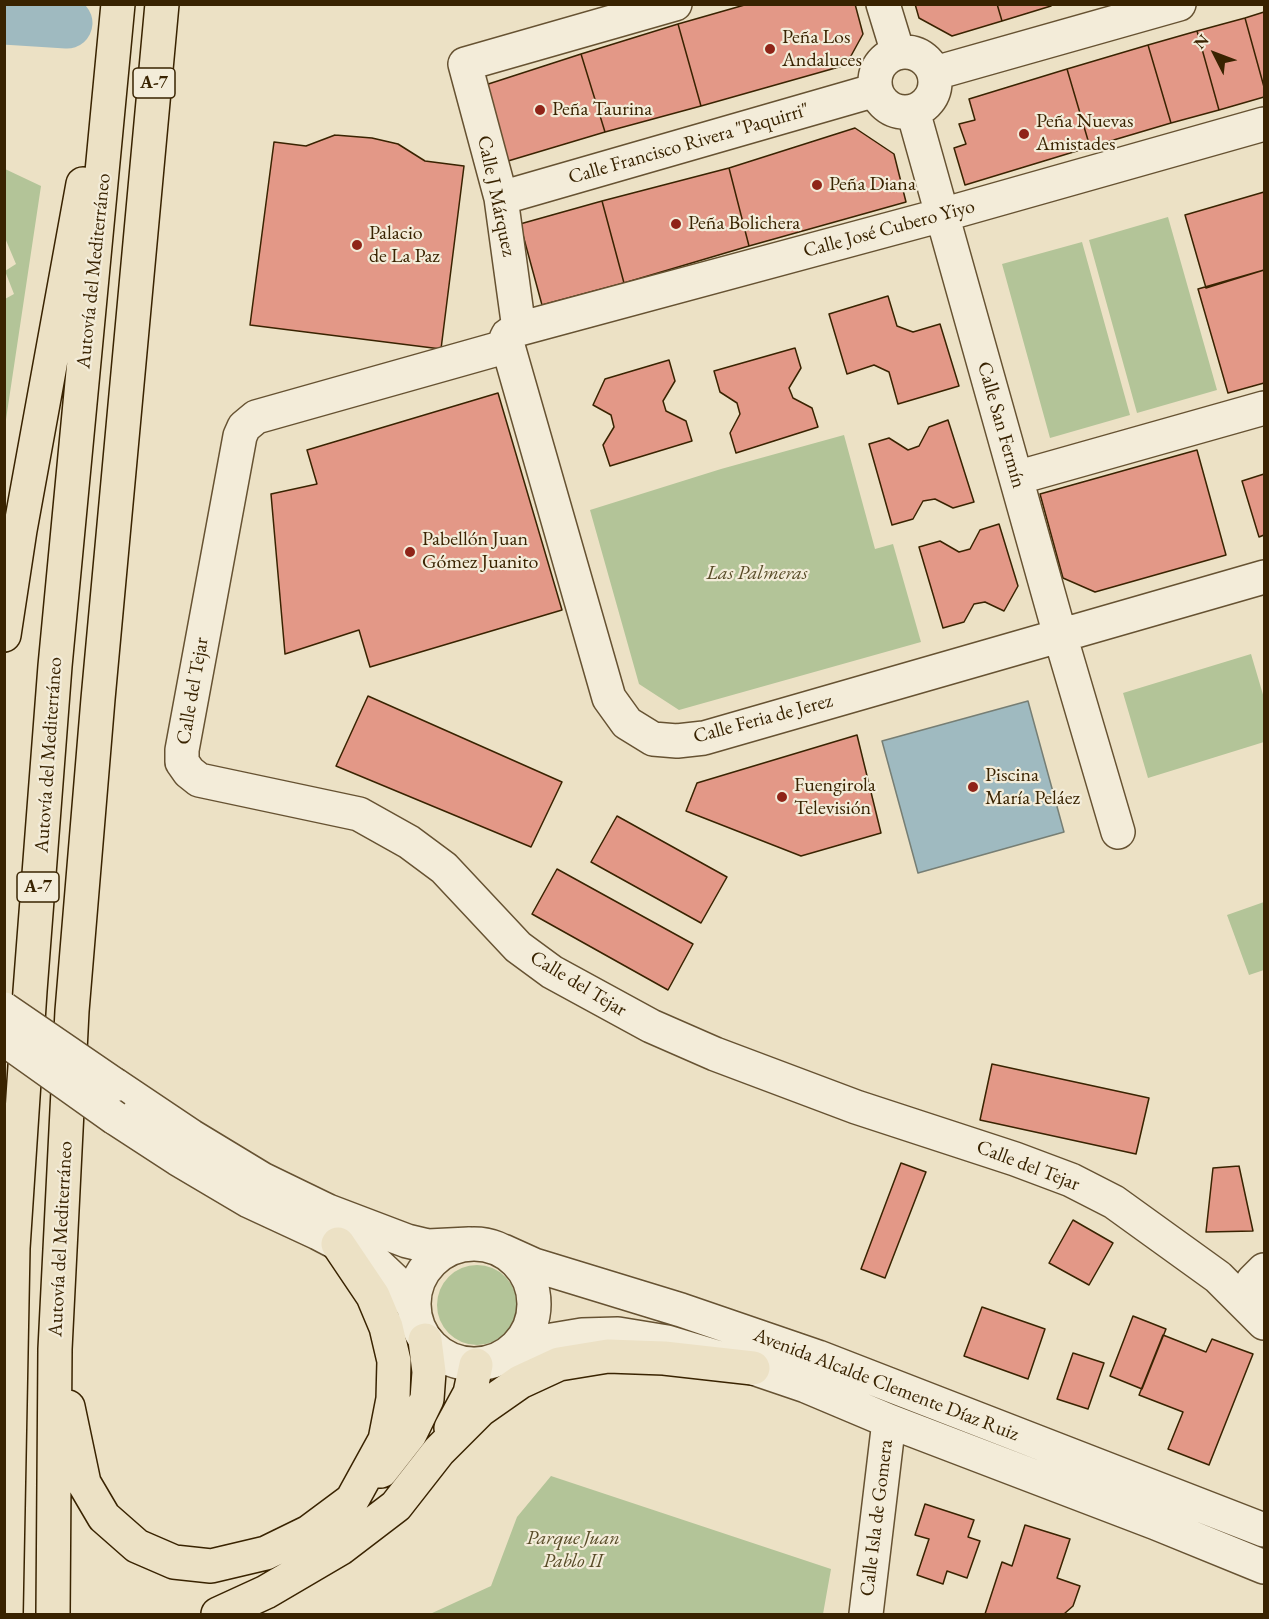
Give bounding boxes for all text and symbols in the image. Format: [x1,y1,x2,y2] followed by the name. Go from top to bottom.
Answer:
[1185,24,1245,84] north arrow
[782,26,862,73] place label: Peña Los Andaluces
[1189,30,1213,53] text: N
[763,42,777,56] marker: Peña Los Andaluces
[133,68,175,98] road number: A-7
[552,98,652,122] place label: Peña Taurina
[566,98,812,190] street label: Calle Francisco Rivera "Paquirri"
[533,103,547,117] marker: Peña Taurina
[1036,110,1133,157] place label: Peña Nuevas Amistades
[1017,127,1031,141] marker: Peña Nuevas Amistades
[471,133,521,259] street label: Calle J Márquez
[72,172,116,370] street label: Autovía del Mediterráneo
[829,173,916,197] place label: Peña Diana
[810,178,824,192] marker: Peña Diana
[801,195,977,263] street label: Calle José Cubero Yiyo
[688,212,800,236] place label: Peña Bolichera
[669,217,683,231] marker: Peña Bolichera
[369,222,440,269] place label: Palacio de La Paz
[350,238,364,252] marker: Palacio de La Paz
[971,359,1031,491] street label: Calle San Fermín
[422,528,538,575] place label: Pabellón Juan Gómez Juanito
[403,545,417,559] marker: Pabellón Juan Gómez Juanito
[706,562,808,586] park label: Las Palmeras
[172,635,214,747] street label: Calle del Tejar
[30,656,68,854] street label: Autovía del Mediterráneo
[691,689,835,749] street label: Calle Feria de Jerez
[985,764,1080,811] place label: Piscina María Peláez
[794,774,876,821] place label: Fuengirola Televisión
[966,780,980,794] marker: Piscina María Peláez
[775,790,789,804] marker: Fuengirola Televisión
[17,872,59,902] road number: A-7
[525,946,631,1022] street label: Calle del Tejar
[973,1135,1083,1197] street label: Calle del Tejar
[44,1140,78,1338] street label: Autovía del Mediterráneo
[750,1323,1022,1447] street label: Avenida Alcalde Clemente Díaz Ruiz
[855,1438,899,1598] street label: Calle Isla de Gomera
[526,1527,620,1574] park label: Parque Juan Pablo II

